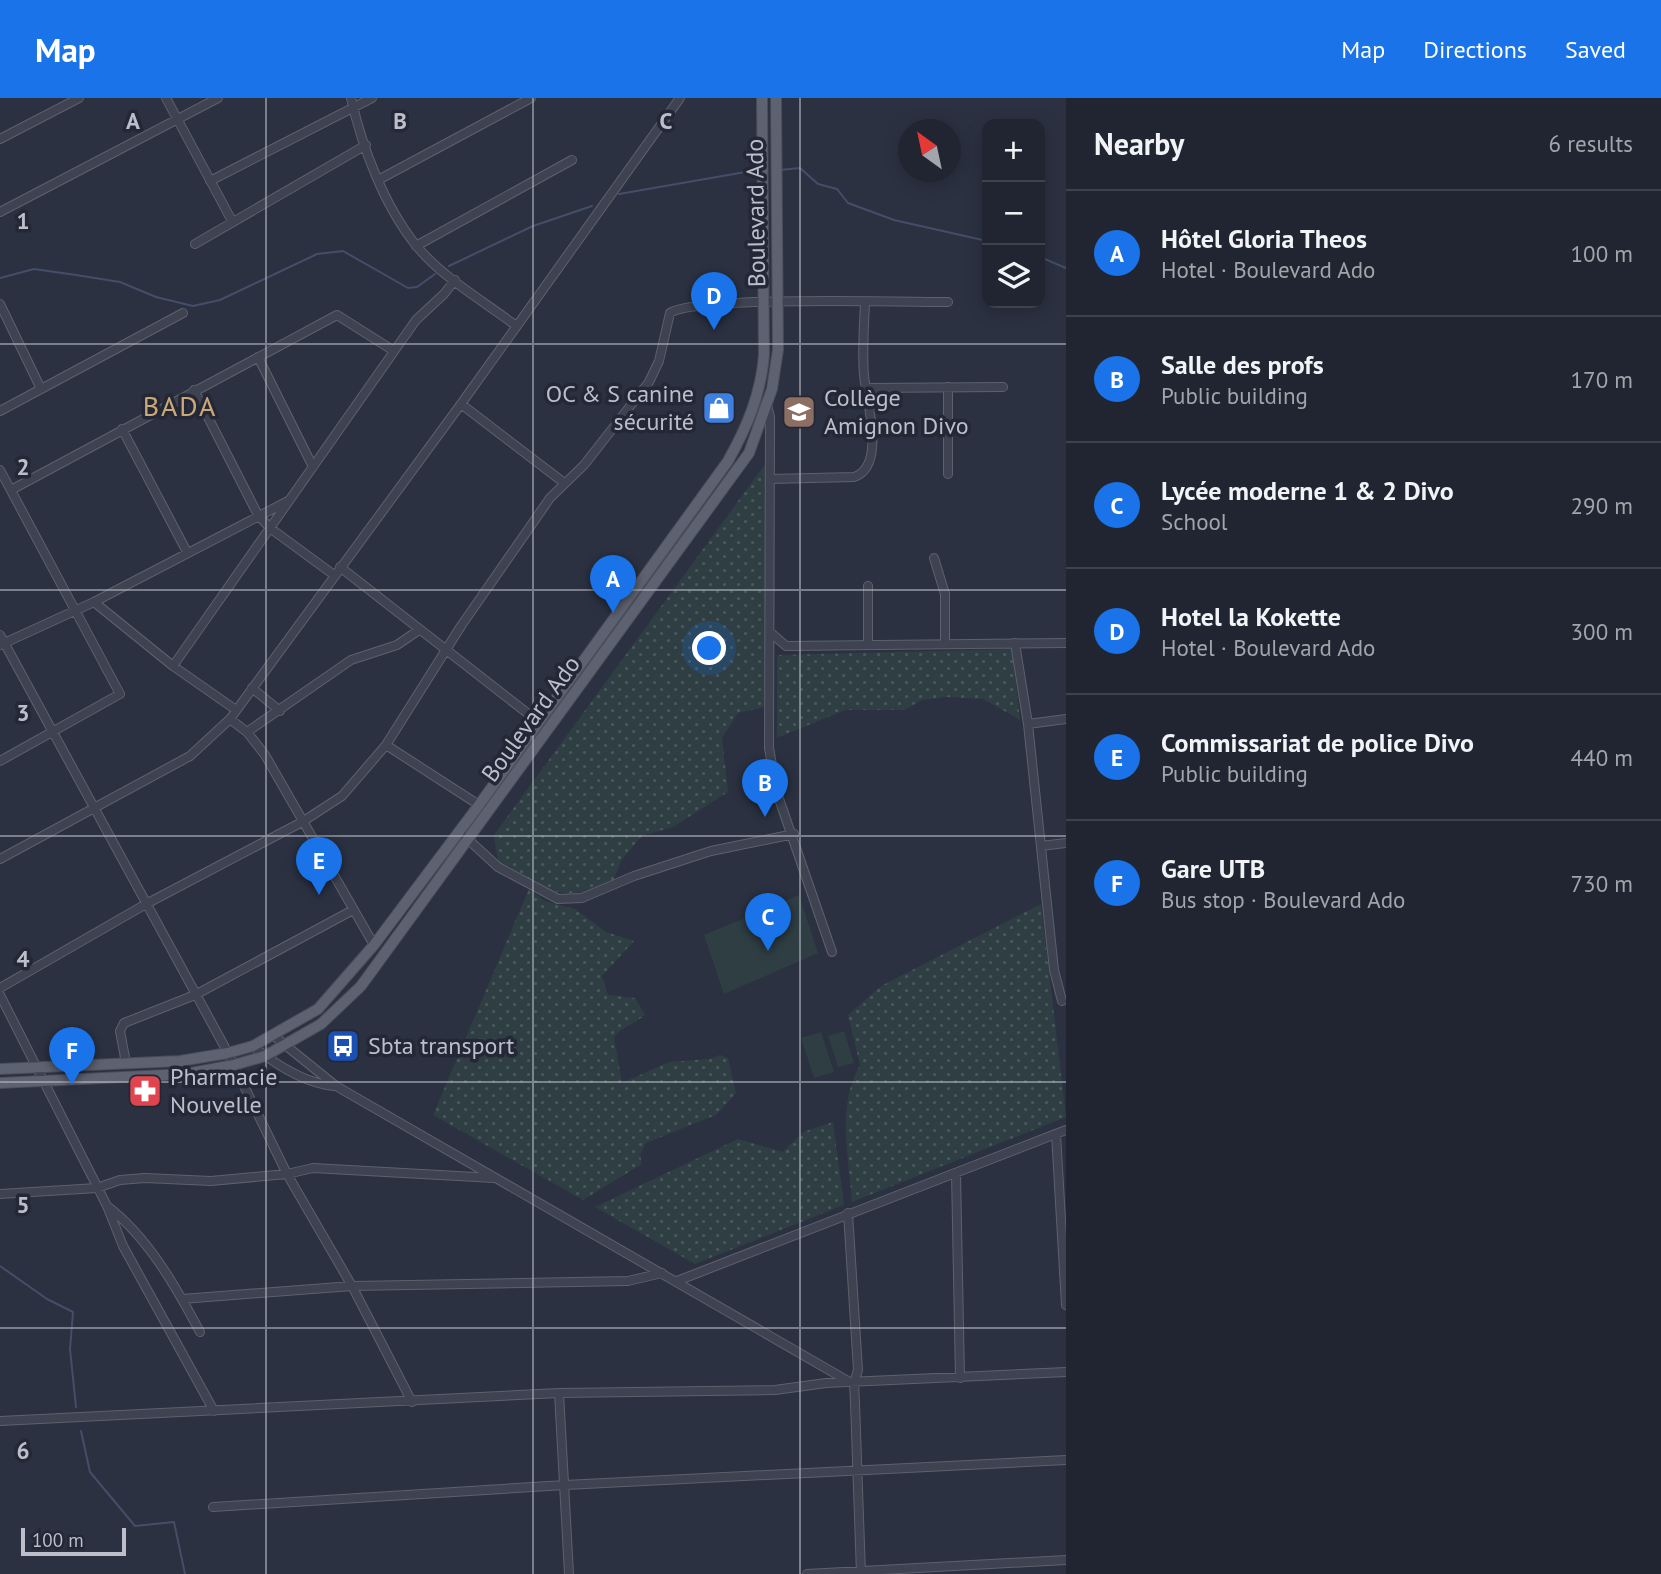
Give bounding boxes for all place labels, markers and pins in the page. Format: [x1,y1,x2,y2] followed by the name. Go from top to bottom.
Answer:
[691,272,737,330] pin: D
[546,378,694,437] place label: OC & S canine sécurité
[824,382,969,441] place label: Collège Amignon Divo
[700,389,738,427] shop icon: OC & S canine sécurité
[780,393,818,431] school or university icon: Collège Amignon Divo
[590,555,636,613] pin: A
[742,759,788,817] pin: B
[296,837,342,895] pin: E
[745,893,791,951] pin: C
[49,1027,95,1085] pin: F
[324,1027,362,1065] bus stop icon: Sbta transport
[368,1030,514,1061] place label: Sbta transport
[170,1061,277,1120] place label: Pharmacie Nouvelle
[126,1072,164,1110] pharmacy icon: Pharmacie Nouvelle

